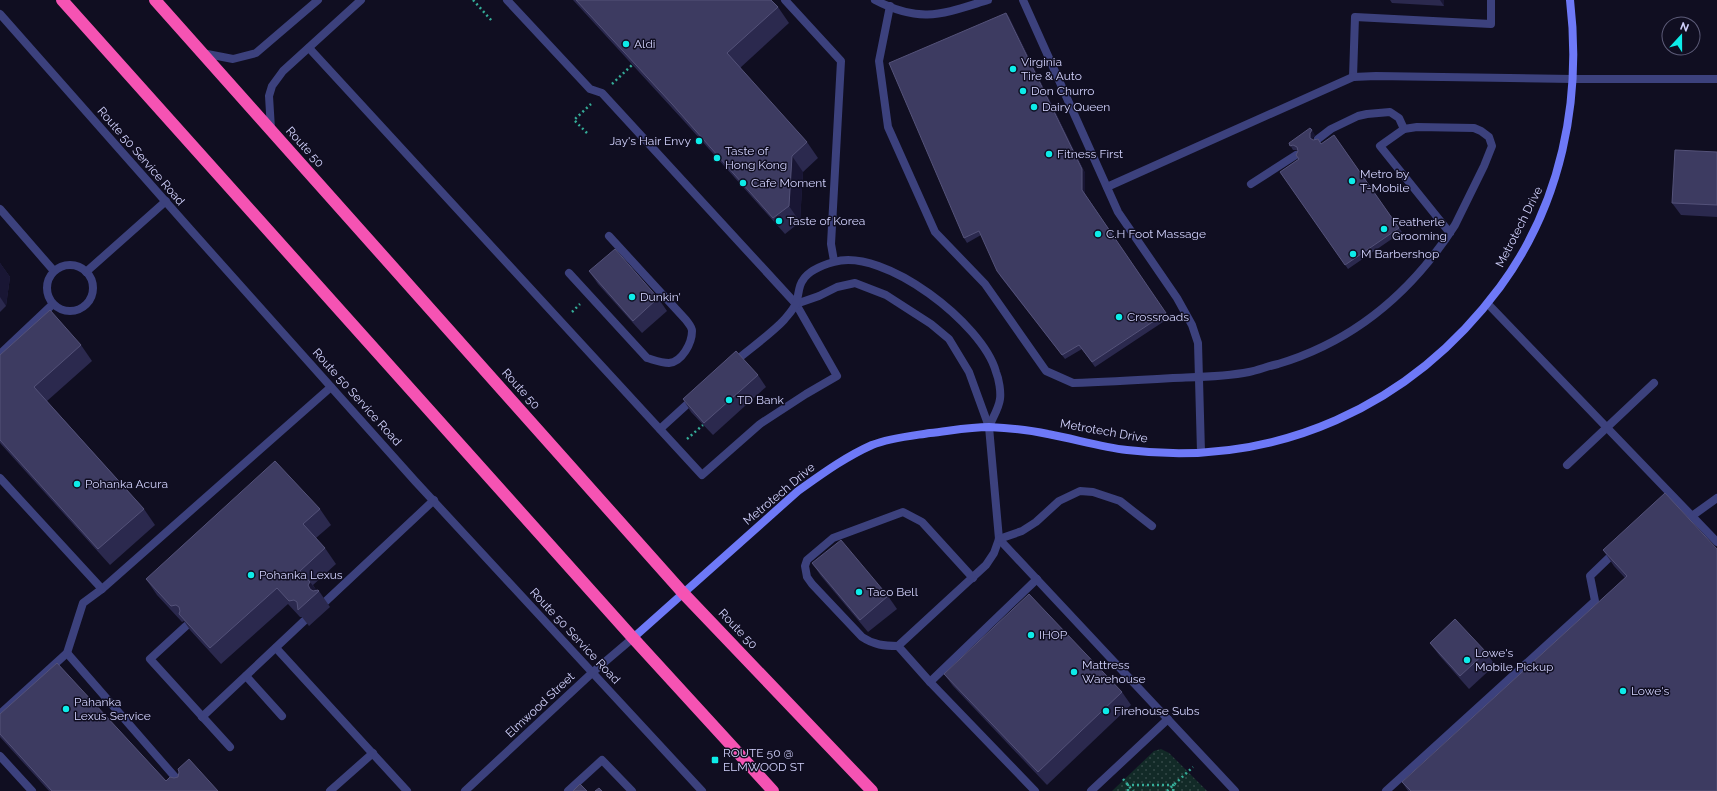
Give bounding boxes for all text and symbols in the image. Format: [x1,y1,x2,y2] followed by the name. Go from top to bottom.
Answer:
[1661,16,1701,56] north arrow
[1678,20,1691,35] text: N
[634,37,655,51] place label: Aldi
[621,39,631,49] marker: Aldi
[1021,55,1082,83] place label: Virginia Tire & Auto
[1008,64,1018,74] marker: Virginia Tire & Auto
[1031,84,1095,98] place label: Don Churro
[1018,86,1028,96] marker: Don Churro
[1042,100,1110,114] place label: Dairy Queen
[1029,102,1039,112] marker: Dairy Queen
[94,104,188,208] street label: Route 50 Service Road
[283,124,327,170] street label: Route 50
[609,134,691,148] place label: Jay's Hair Envy
[694,136,704,146] marker: Jay's Hair Envy
[725,144,787,172] place label: Taste of Hong Kong
[1057,147,1123,161] place label: Fitness First
[1044,149,1054,159] marker: Fitness First
[712,153,722,163] marker: Taste of Hong Kong
[1360,167,1410,195] place label: Metro by T-Mobile
[751,176,826,190] place label: Cafe Moment
[1347,176,1357,186] marker: Metro by T-Mobile
[738,178,748,188] marker: Cafe Moment
[1493,184,1545,270] street label: Metrotech Drive
[787,214,865,228] place label: Taste of Korea
[1392,215,1447,243] place label: Featherle Grooming
[774,216,784,226] marker: Taste of Korea
[1379,224,1389,234] marker: Featherle Grooming
[1106,227,1206,241] place label: C.H Foot Massage
[1093,229,1103,239] marker: C.H Foot Massage
[1361,247,1439,261] place label: M Barbershop
[1348,249,1358,259] marker: M Barbershop
[640,290,681,304] place label: Dunkin'
[627,292,637,302] marker: Dunkin'
[1127,310,1189,324] place label: Crossroads
[1114,312,1124,322] marker: Crossroads
[310,346,404,448] street label: Route 50 Service Road
[499,366,543,412] street label: Route 50
[737,393,784,407] place label: TD Bank
[724,395,734,405] marker: TD Bank
[1059,416,1149,446] street label: Metrotech Drive
[741,460,817,528] street label: Metrotech Drive
[85,477,168,491] place label: Pohanka Acura
[72,479,82,489] marker: Pohanka Acura
[259,568,343,582] place label: Pohanka Lexus
[246,570,256,580] marker: Pohanka Lexus
[527,585,623,687] street label: Route 50 Service Road
[867,585,919,599] place label: Taco Bell
[854,587,864,597] marker: Taco Bell
[716,606,760,652] street label: Route 50
[1039,628,1068,642] place label: IHOP
[1026,630,1036,640] marker: IHOP
[1475,646,1554,674] place label: Lowe's Mobile Pickup
[1462,655,1472,665] marker: Lowe's Mobile Pickup
[1082,658,1146,686] place label: Mattress Warehouse
[1069,667,1079,677] marker: Mattress Warehouse
[503,669,577,741] street label: Elmwood Street
[1631,684,1669,698] place label: Lowe's
[1618,686,1628,696] marker: Lowe's
[74,695,151,723] place label: Pahanka Lexus Service
[61,704,71,714] marker: Pahanka Lexus Service
[1114,704,1200,718] place label: Firehouse Subs
[1101,706,1111,716] marker: Firehouse Subs
[723,746,805,774] place label: ROUTE 50 @ ELMWOOD ST
[710,755,720,765] marker: ROUTE 50 @ ELMWOOD ST

